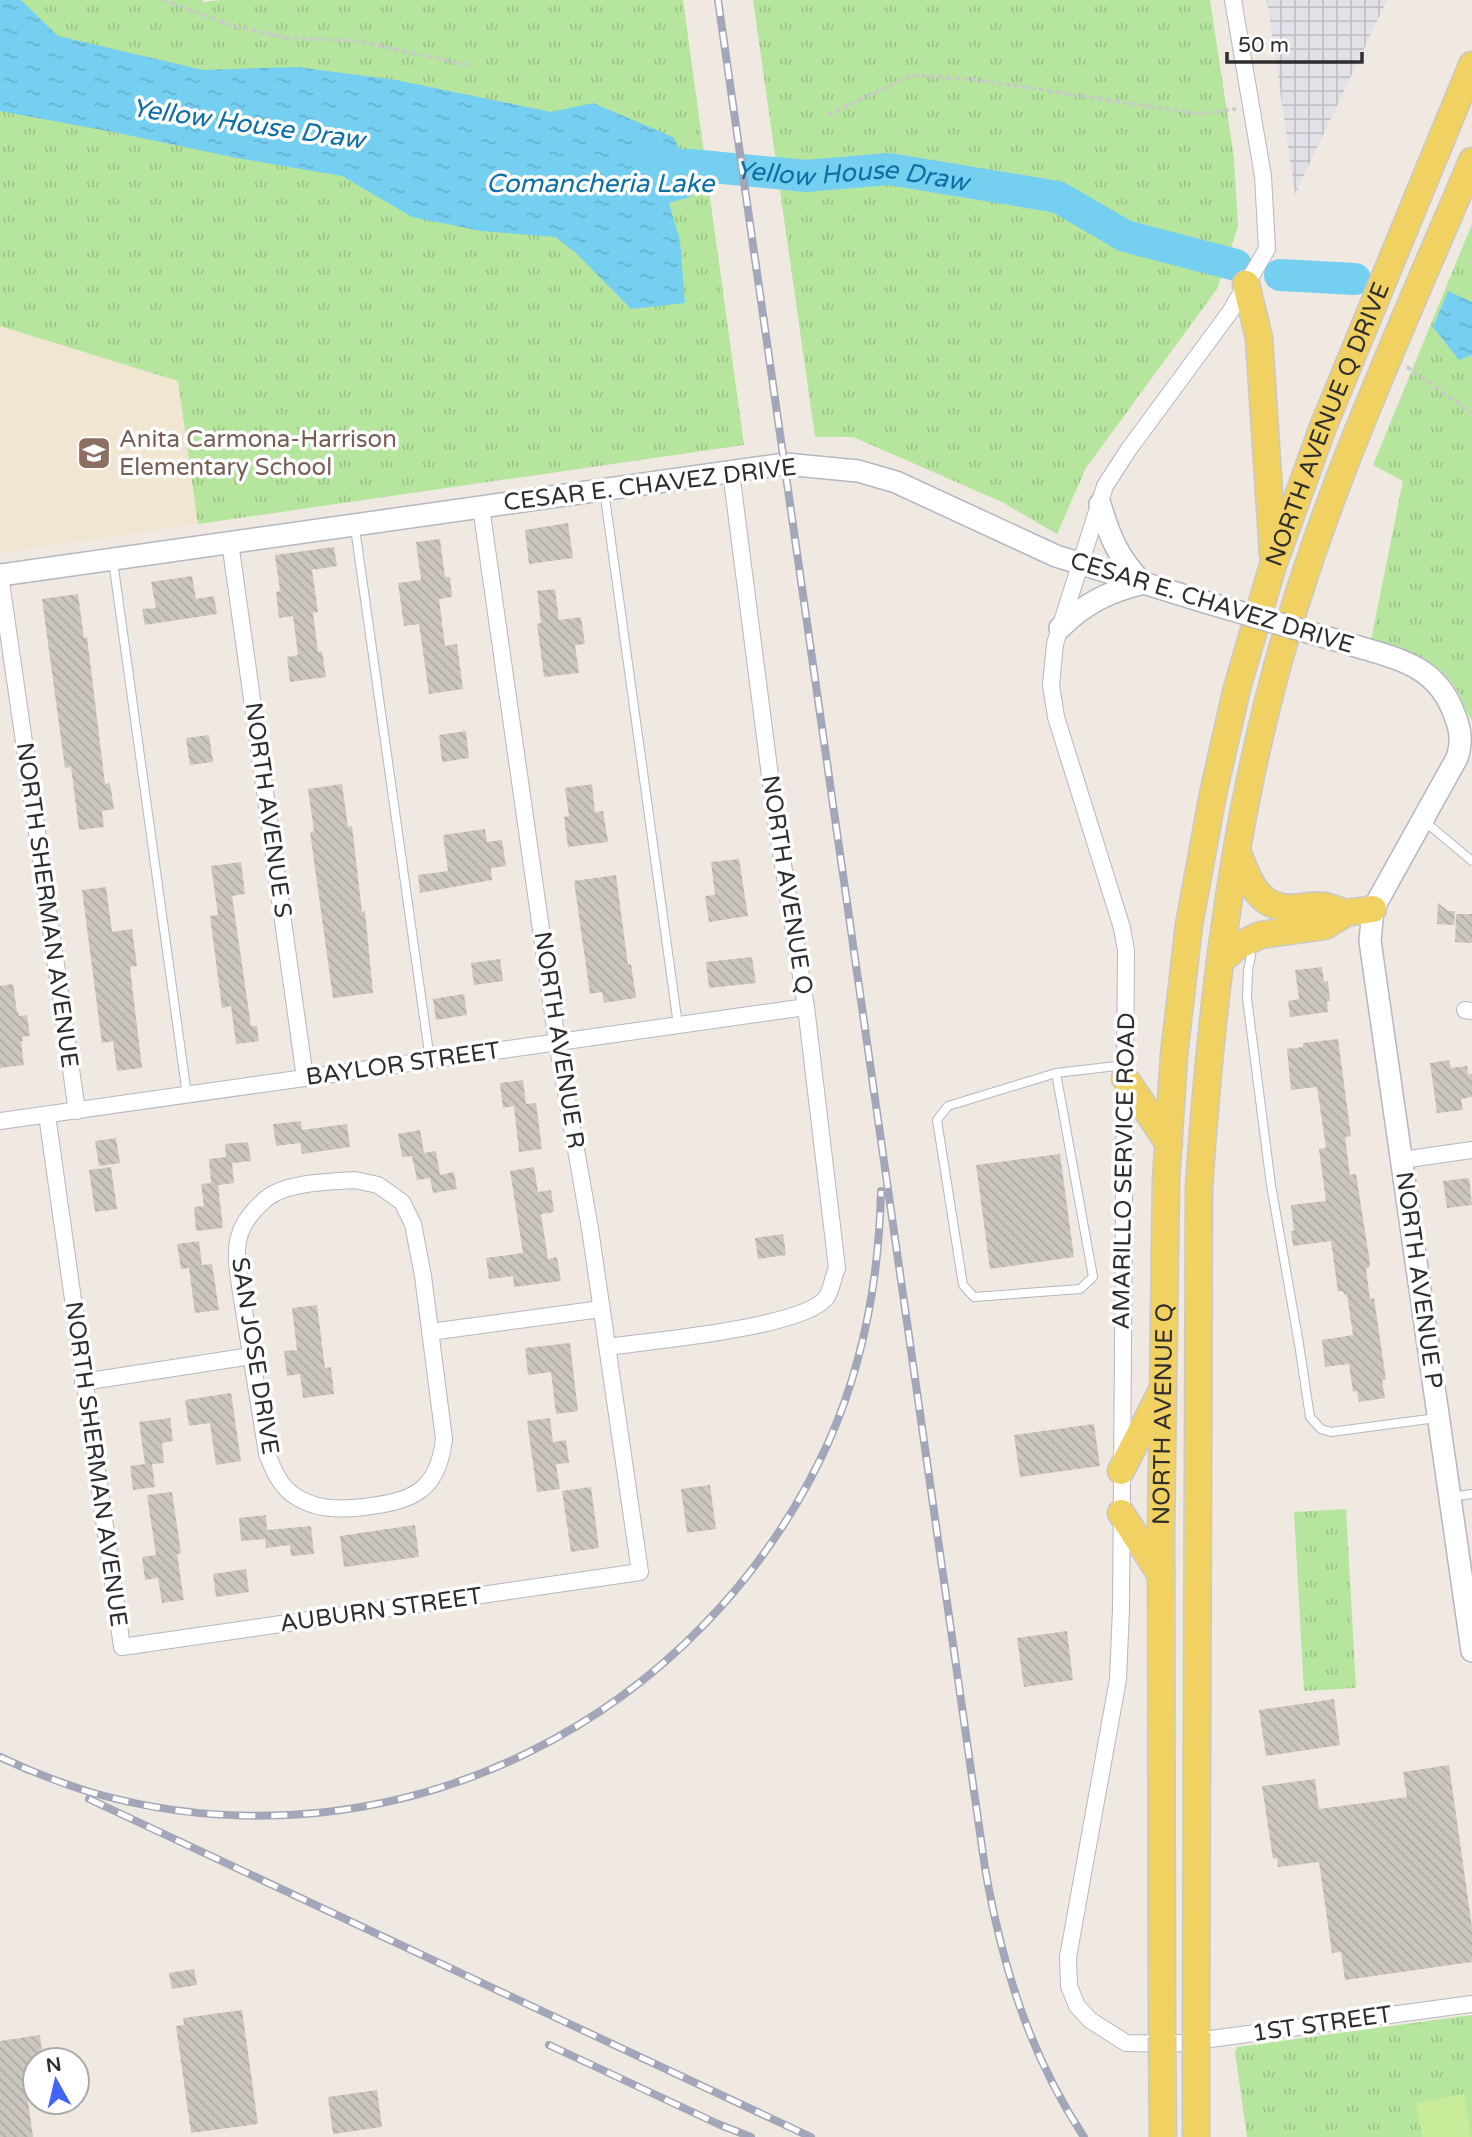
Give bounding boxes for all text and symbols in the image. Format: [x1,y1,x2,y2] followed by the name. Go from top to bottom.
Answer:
[1227,21,1362,65] scale bar
[1238,33,1289,58] text: 50 m
[130,92,370,156] water label: Yellow House Draw
[734,153,974,198] water label: Yellow House Draw
[486,168,715,199] water label: Comancheria Lake
[1259,278,1396,570] street label: NORTH AVENUE Q DRIVE
[119,425,397,482] place label: Anita Carmona-Harrison Elementary School
[75,434,113,472] school or university icon: Anita Carmona-Harrison Elementary School
[502,453,798,517] street label: CESAR E. CHAVEZ DRIVE
[1067,546,1357,660] street label: CESAR E. CHAVEZ DRIVE
[239,700,297,920] street label: NORTH AVENUE S
[10,740,84,1070] street label: NORTH SHERMAN AVENUE
[755,773,819,997] street label: NORTH AVENUE Q
[527,929,591,1151] street label: NORTH AVENUE R
[1107,1012,1141,1330] street label: AMARILLO SERVICE ROAD
[304,1036,502,1092] street label: BAYLOR STREET
[1389,1170,1449,1390] street label: NORTH AVENUE P
[225,1255,285,1457] street label: SAN JOSE DRIVE
[59,1299,133,1629] street label: NORTH SHERMAN AVENUE
[1147,1303,1179,1525] street label: NORTH AVENUE Q
[278,1581,484,1639] street label: AUBURN STREET
[1250,2000,1394,2048] street label: 1ST STREET
[21,2046,91,2116] north arrow
[45,2053,63,2077] text: N

